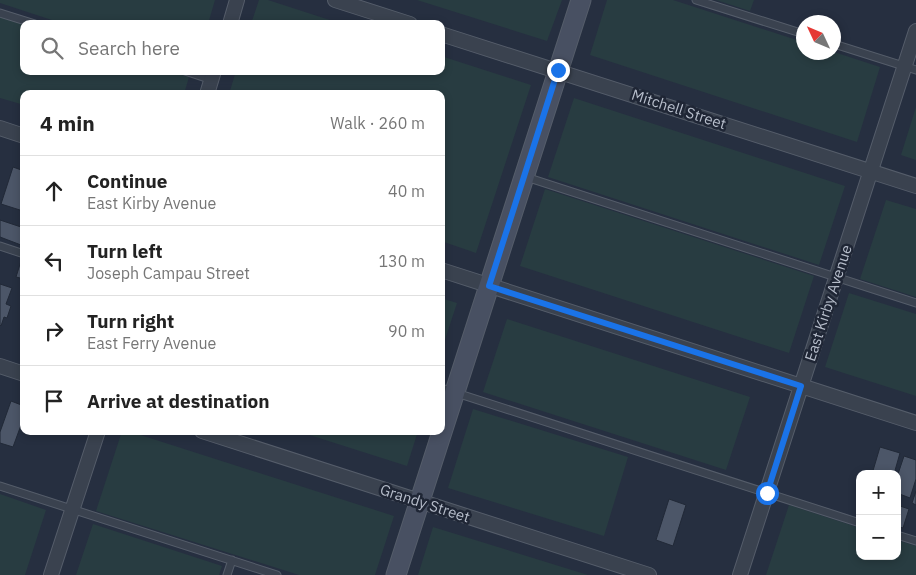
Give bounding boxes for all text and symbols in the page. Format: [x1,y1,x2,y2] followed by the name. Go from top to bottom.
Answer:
[796,15,841,60] north arrow
[20,20,445,75] search box
[38,34,66,62] icon: search
[78,36,180,60] text: Search here
[547,59,570,82] route end
[629,85,729,133] street label: Mitchell Street
[40,109,95,137] text: 4 min
[330,113,425,133] text: Walk · 260 m
[87,169,167,193] text: Continue
[40,177,68,205] icon: ahead
[388,181,425,201] text: 40 m
[87,193,216,213] text: East Kirby Avenue
[87,239,163,263] text: Turn left
[800,242,856,364] street label: East Kirby Avenue
[40,247,68,275] icon: left
[378,251,425,271] text: 130 m
[87,263,250,283] text: Joseph Campau Street
[87,309,174,333] text: Turn right
[40,317,68,345] icon: right
[388,321,425,341] text: 90 m
[87,333,216,353] text: East Ferry Avenue
[40,387,68,415] icon: arrive
[87,389,270,413] text: Arrive at destination
[856,470,901,560] map controls
[856,470,901,515] button: +
[378,480,472,526] street label: Grandy Street
[756,482,779,505] route start
[856,515,901,560] button: −

